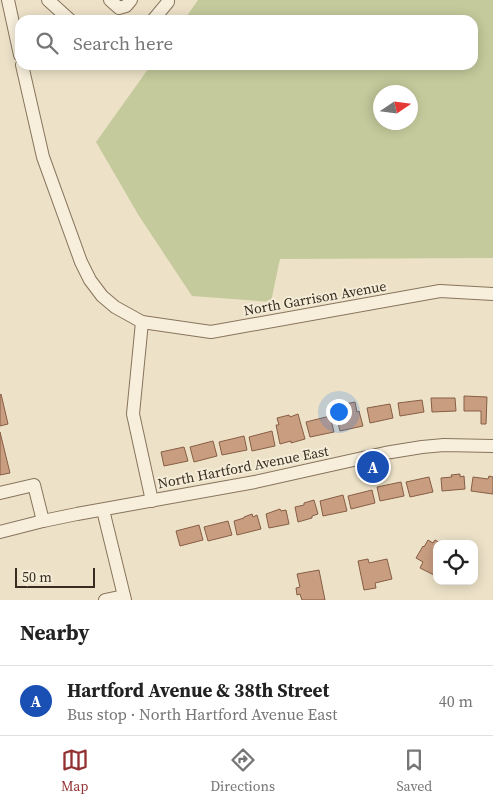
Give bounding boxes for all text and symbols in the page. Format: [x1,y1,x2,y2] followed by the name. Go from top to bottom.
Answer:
[15,15,478,70] search box
[33,29,61,57] icon: search
[73,30,173,56] text: Search here
[373,85,418,130] north arrow
[242,276,388,320] street label: North Garrison Avenue
[326,399,352,425] your location
[156,441,331,493] street label: North Hartford Avenue East
[357,448,389,486] pin: A
[433,540,478,585] map controls
[433,540,478,585] button: locate
[15,565,95,588] scale bar
[22,567,52,587] text: 50 m
[20,618,90,647] text: Nearby
[67,677,329,703] text: Hartford Avenue & 38th Street
[31,690,41,712] text: A
[439,690,473,712] text: 40 m
[67,703,338,725] text: Bus stop · North Hartford Avenue East
[61,746,89,796] tab: Map
[210,746,275,796] tab: Directions
[396,746,432,796] tab: Saved

